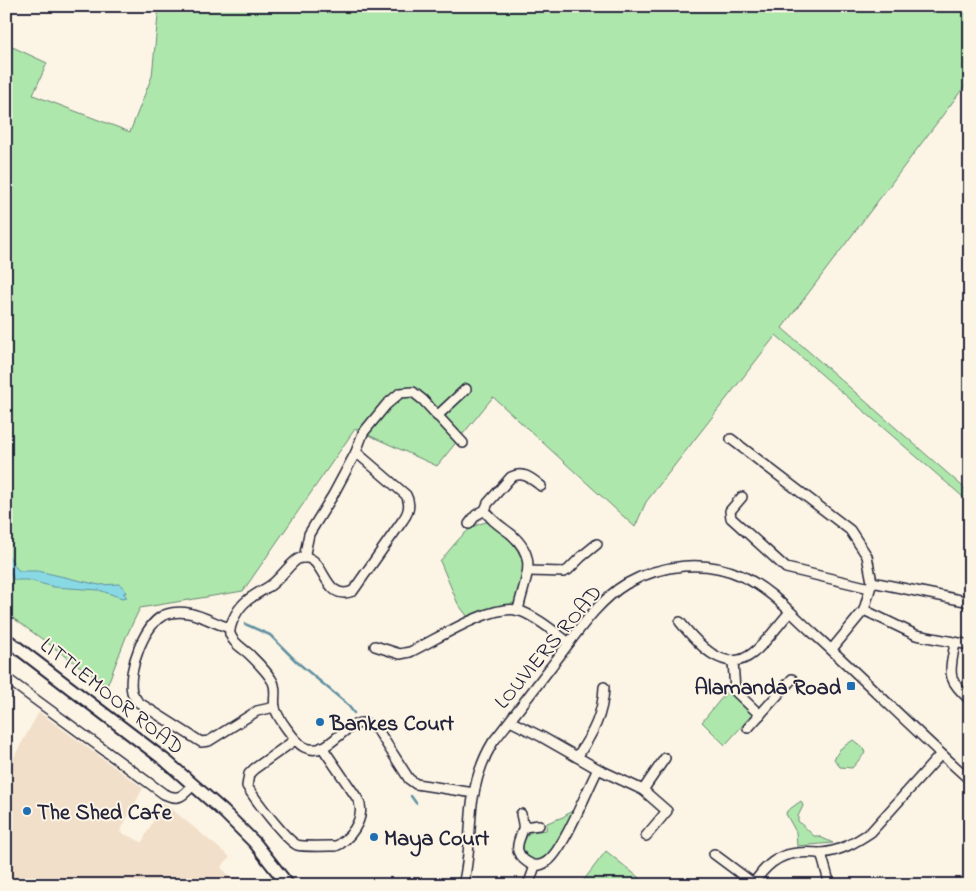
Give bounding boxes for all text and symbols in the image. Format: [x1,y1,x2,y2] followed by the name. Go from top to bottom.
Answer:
[488,579,611,717] street label: LOUVIERS ROAD
[32,631,190,764] street label: LITTLEMOOR ROAD
[694,673,842,705] place label: Alamanda Road
[845,680,857,692] marker: Alamanda Road
[329,709,455,741] place label: Bankes Court
[314,716,326,728] marker: Bankes Court
[37,798,173,830] place label: The Shed Cafe
[21,805,33,817] marker: The Shed Cafe
[384,824,490,857] place label: Maya Court
[368,831,380,843] marker: Maya Court

